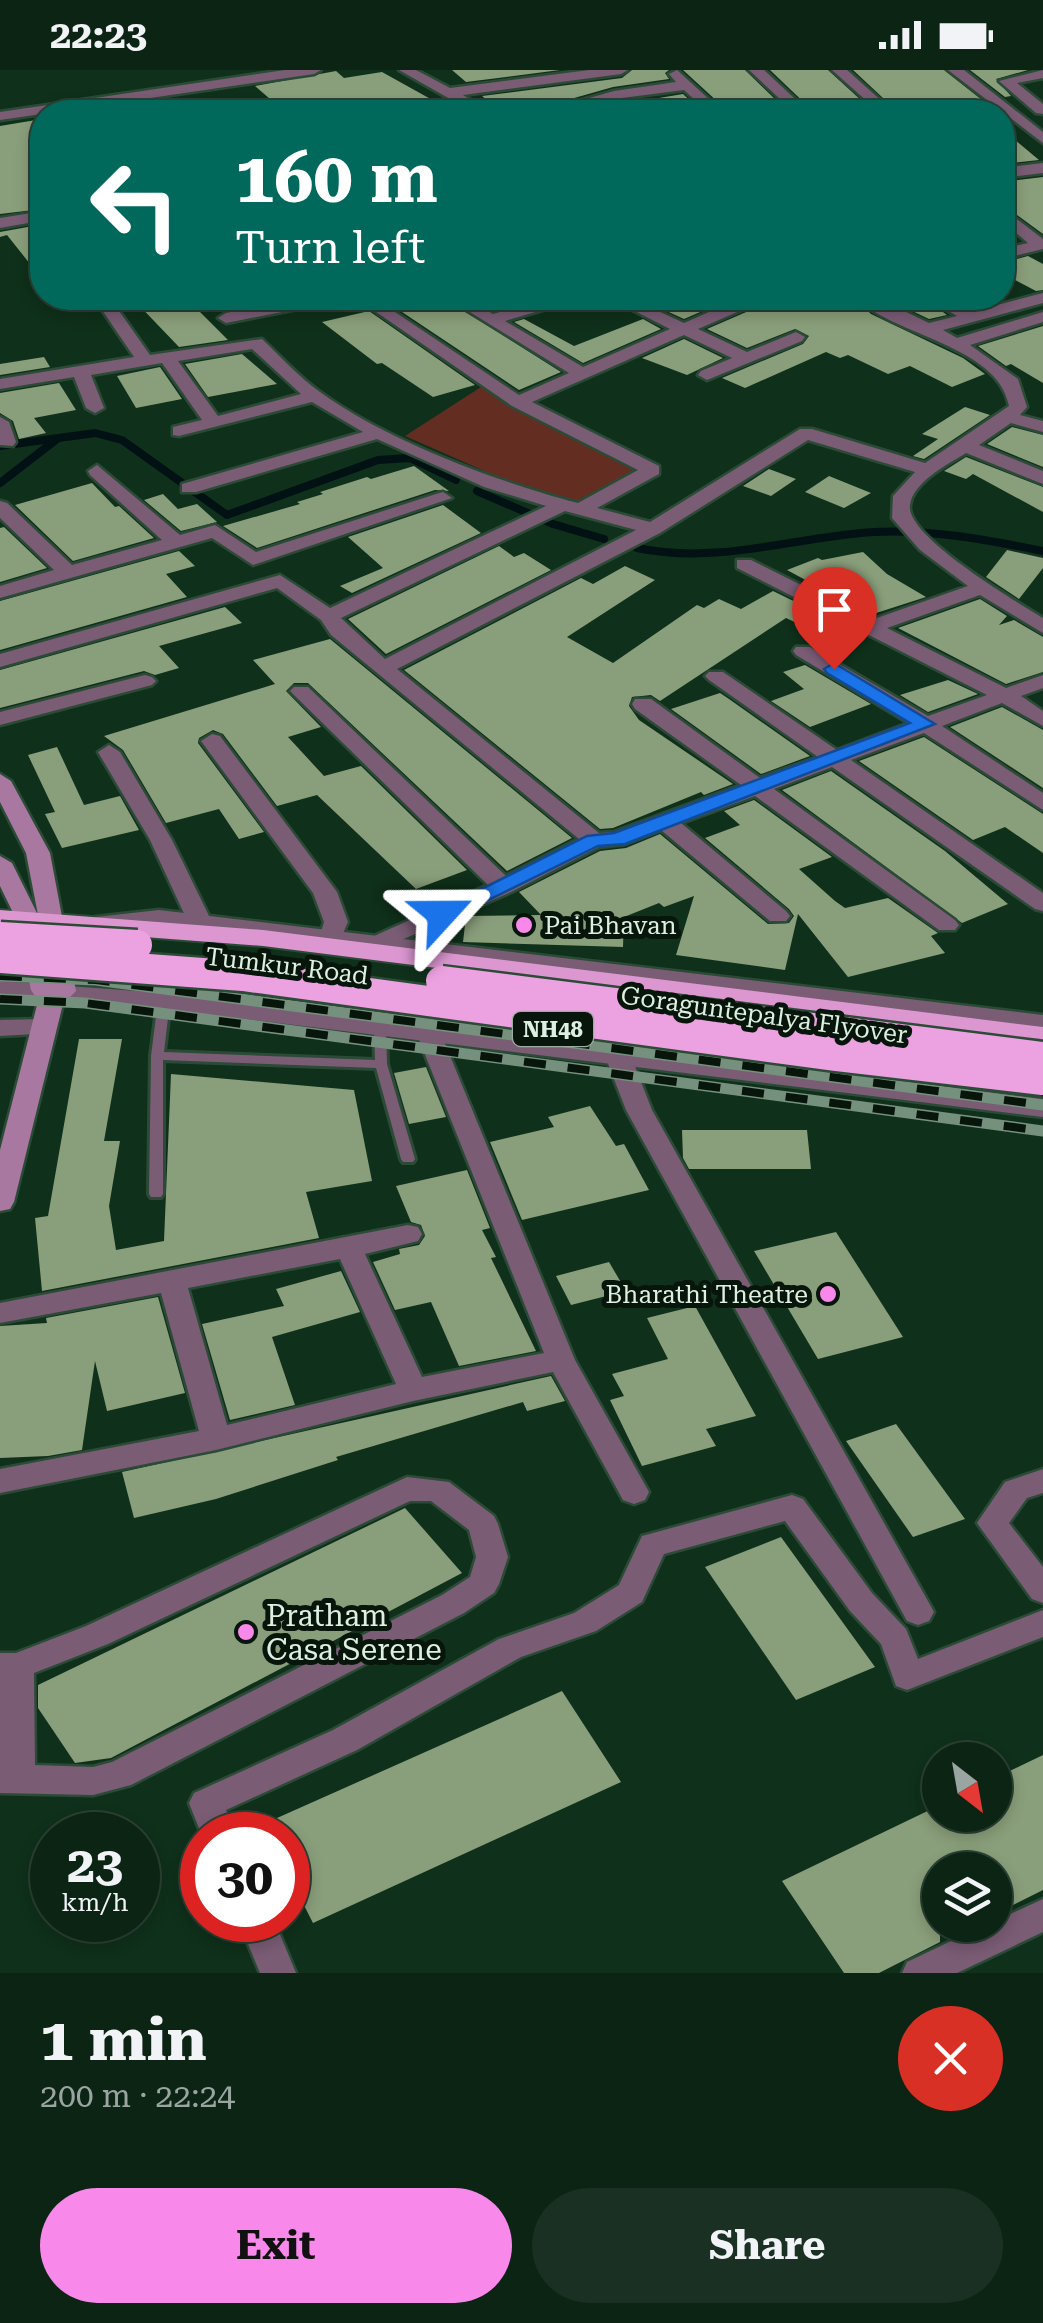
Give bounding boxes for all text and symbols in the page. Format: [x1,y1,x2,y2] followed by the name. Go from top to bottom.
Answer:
[50,13,147,57] text: 22:23
[235,137,438,219] text: 160 m
[70,140,200,270] icon: left
[235,221,425,274] text: Turn left
[792,567,877,670] pin
[807,582,862,637] icon: arrive
[390,862,494,966] position arrow
[544,911,677,940] place label: Pai Bhavan
[513,914,535,936] marker: Pai Bhavan
[204,942,370,990] street label: Tumkur Road
[619,981,909,1049] street label: Goraguntepalya Flyover
[513,1012,593,1046] road number: NH48
[606,1280,808,1309] place label: Bharathi Theatre
[817,1283,839,1305] marker: Bharathi Theatre
[266,1598,442,1667] place label: Pratham Casa Serene
[235,1621,257,1643] marker: Pratham Casa Serene
[922,1742,1012,1832] north arrow
[922,1742,1012,1942] map controls
[180,1812,310,1942] speed limit sign: 30
[67,1836,123,1894] text: 23
[922,1852,1012,1942] button: layers
[62,1888,128,1917] text: km/h
[40,2004,207,2075] text: 1 min
[898,2006,1003,2111] button: close
[40,2077,235,2115] text: 200 m · 22:24
[40,2188,512,2303] button: Exit
[532,2188,1003,2303] button: Share

